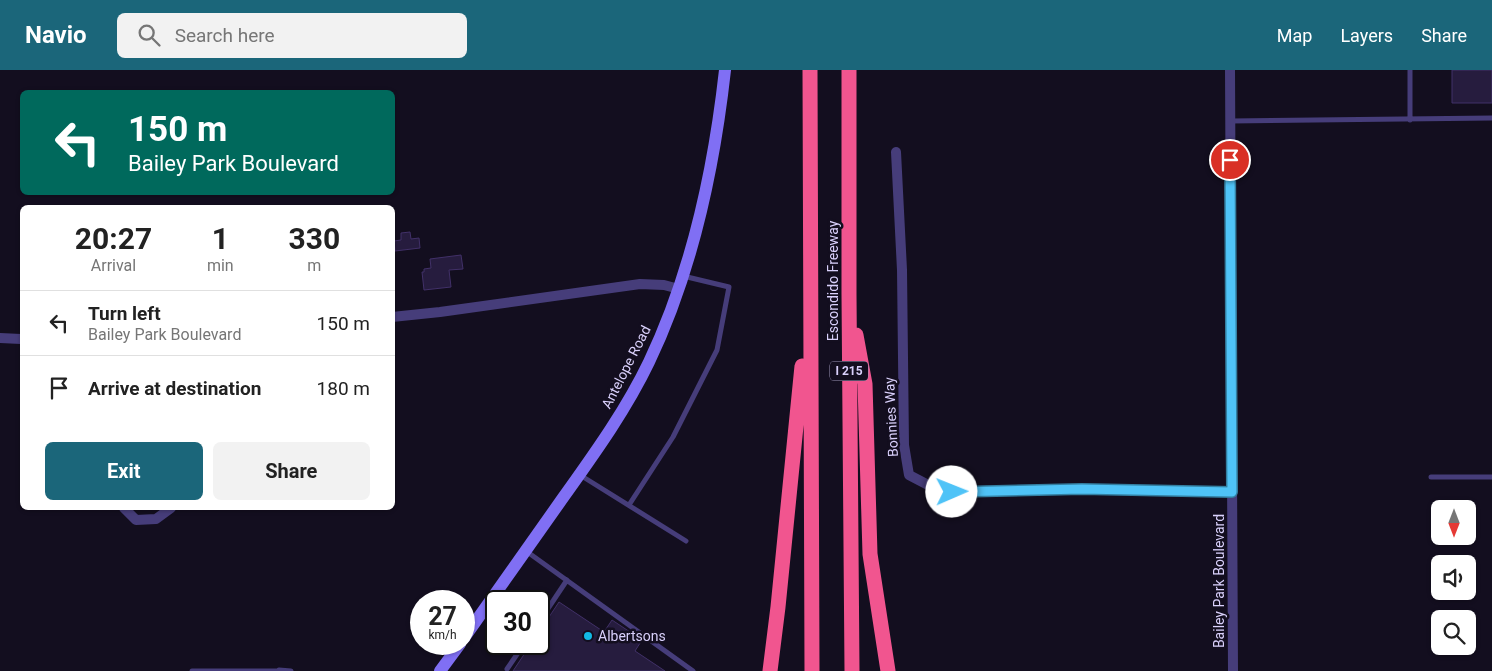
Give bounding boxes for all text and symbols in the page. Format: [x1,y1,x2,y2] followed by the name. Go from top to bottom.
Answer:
[117,13,467,58] search box
[25,21,87,49] text: Navio
[135,21,163,49] icon: search
[175,24,275,47] text: Search here
[1277,25,1312,46] text: Map
[1340,25,1393,46] text: Layers
[1421,25,1467,46] text: Share
[128,109,227,150] text: 150 m
[45,110,110,175] icon: left
[1209,139,1251,181] pin
[1216,146,1244,174] icon: arrive
[128,151,339,176] text: Bailey Park Boulevard
[825,220,841,341] street label: Escondido Freeway
[75,221,152,256] text: 20:27
[212,221,229,256] text: 1
[289,221,340,256] text: 330
[91,256,136,275] text: Arrival
[207,256,234,275] text: min
[307,256,321,275] text: m
[88,302,161,325] text: Turn left
[45,309,73,337] icon: left
[317,312,370,335] text: 150 m
[598,323,654,411] street label: Antelope Road
[88,325,241,344] text: Bailey Park Boulevard
[830,362,868,380] road number: I 215
[45,374,73,402] icon: arrive
[881,376,901,457] street label: Bonnies Way
[88,377,261,400] text: Arrive at destination
[317,377,370,400] text: 180 m
[45,442,203,500] button: Exit
[213,442,370,500] button: Share
[925,465,977,517] position arrow
[1431,500,1476,545] north arrow
[1431,500,1476,655] map controls
[1211,514,1227,648] street label: Bailey Park Boulevard
[1431,555,1476,600] button: sound
[485,590,550,655] speed limit sign: 30
[428,602,457,631] text: 27
[1431,610,1476,655] button: search
[428,628,457,642] text: km/h
[598,628,666,644] place label: Albertsons
[582,630,594,642] marker: Albertsons

